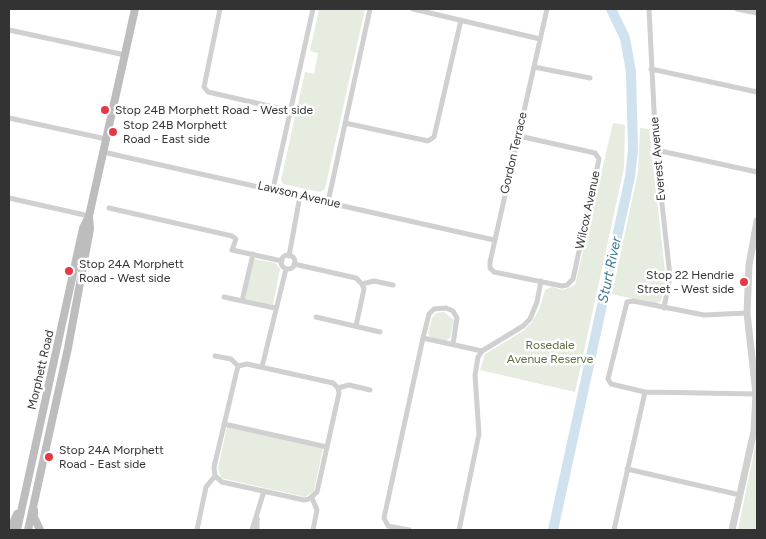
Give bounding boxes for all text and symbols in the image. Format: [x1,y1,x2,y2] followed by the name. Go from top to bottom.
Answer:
[115,103,313,117] place label: Stop 24B Morphett Road - West side
[99,104,111,116] marker: Stop 24B Morphett Road - West side
[498,111,530,195] street label: Gordon Terrace
[647,117,669,201] street label: Everest Avenue
[123,118,227,146] place label: Stop 24B Morphett Road - East side
[107,126,119,138] marker: Stop 24B Morphett Road - East side
[573,170,603,250] street label: Wilcox Avenue
[256,178,342,212] street label: Lawson Avenue
[595,235,625,305] water label: Sturt River
[79,257,184,285] place label: Stop 24A Morphett Road - West side
[63,265,75,277] marker: Stop 24A Morphett Road - West side
[637,268,734,296] place label: Stop 22 Hendrie Street - West side
[738,276,750,288] marker: Stop 22 Hendrie Street - West side
[25,329,57,411] street label: Morphett Road
[507,338,593,366] park label: Rosedale Avenue Reserve
[59,443,164,471] place label: Stop 24A Morphett Road - East side
[43,451,55,463] marker: Stop 24A Morphett Road - East side

